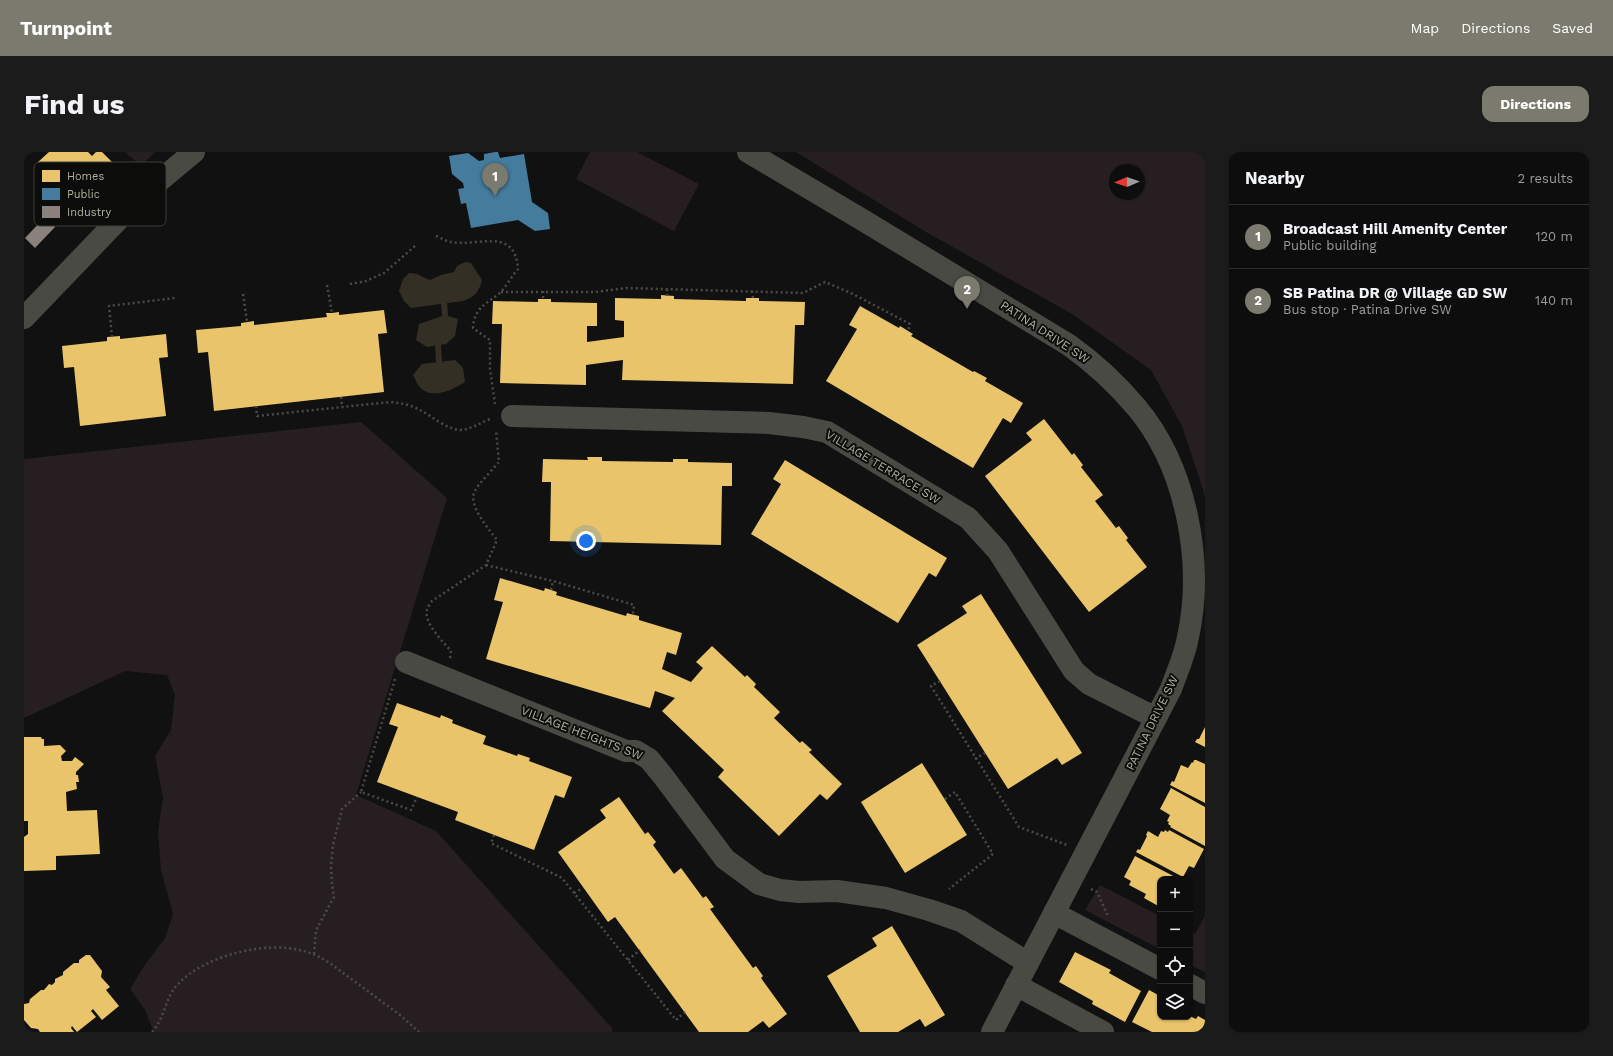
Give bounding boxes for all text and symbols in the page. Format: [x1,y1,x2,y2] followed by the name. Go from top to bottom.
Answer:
[20,17,112,40] text: Turnpoint
[1411,20,1439,36] text: Map
[1461,20,1530,36] text: Directions
[1552,20,1593,36] text: Saved
[1482,86,1589,122] button: Directions
[24,88,124,121] text: Find us
[34,162,166,226] legend
[482,163,508,196] pin: 1
[1109,164,1145,200] north arrow
[1245,168,1304,188] text: Nearby
[67,170,104,183] text: Homes
[1518,171,1573,186] text: 2 results
[67,188,100,201] text: Public
[67,206,112,219] text: Industry
[1283,220,1507,238] text: Broadcast Hill Amenity Center
[1255,229,1261,244] text: 1
[1535,229,1573,244] text: 120 m
[1283,238,1376,253] text: Public building
[954,276,980,309] pin: 2
[1283,284,1507,302] text: SB Patina DR @ Village GD SW
[1254,293,1262,308] text: 2
[1535,293,1573,308] text: 140 m
[998,298,1093,366] street label: PATINA DRIVE SW
[1283,302,1452,317] text: Bus stop · Patina Drive SW
[823,427,943,507] street label: VILLAGE TERRACE SW
[576,531,596,551] your location
[1123,673,1181,773] street label: PATINA DRIVE SW
[519,703,645,763] street label: VILLAGE HEIGHTS SW
[1157,876,1193,1020] map controls
[1157,876,1193,912] button: +
[1157,912,1193,948] button: −
[1157,948,1193,984] button: locate
[1157,984,1193,1020] button: layers

